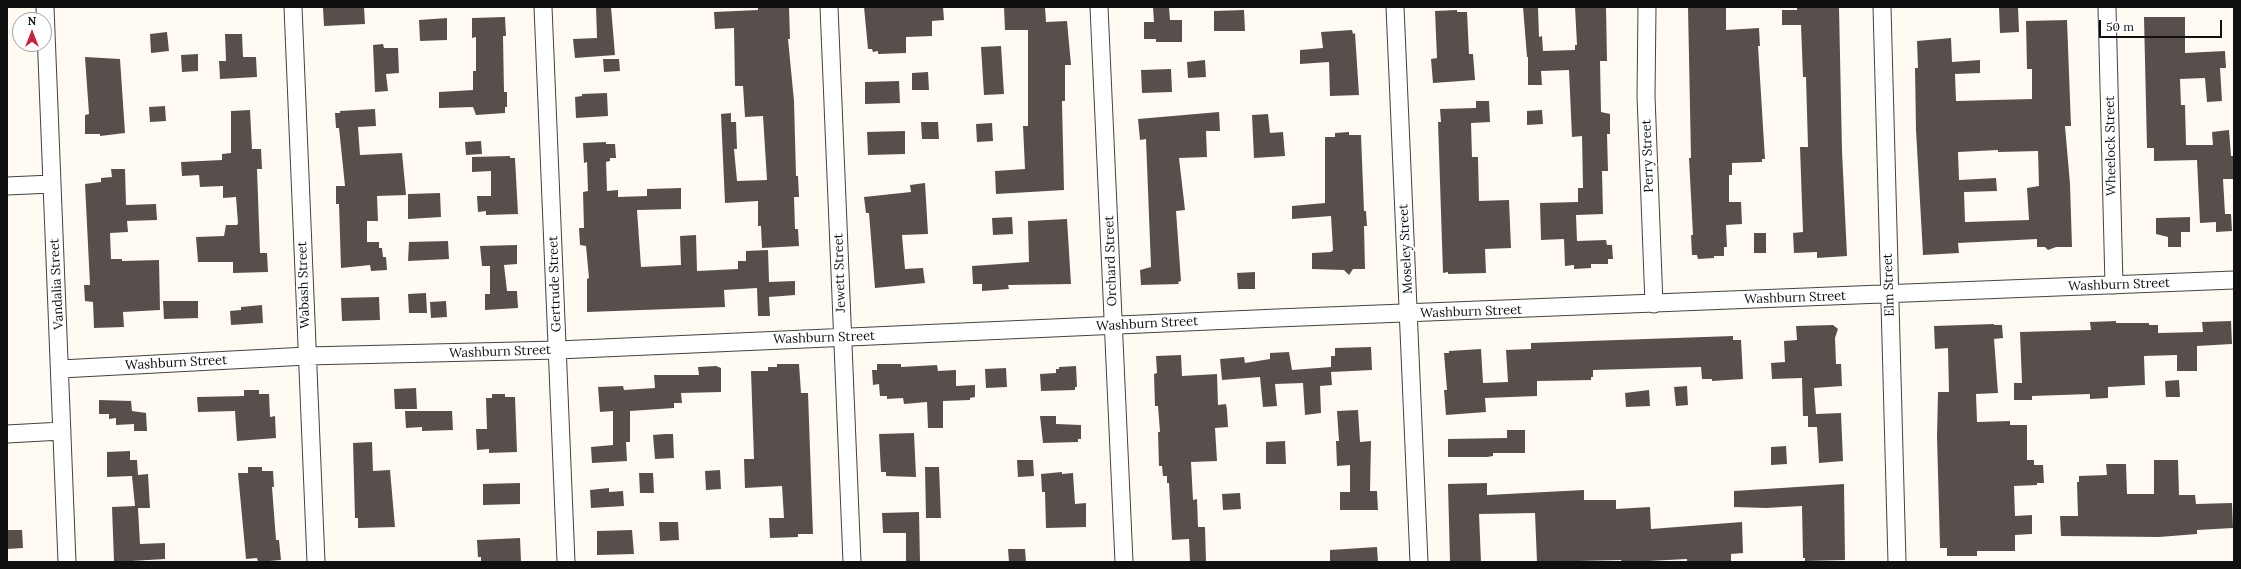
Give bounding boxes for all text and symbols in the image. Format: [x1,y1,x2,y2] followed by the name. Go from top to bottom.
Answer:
[12,12,52,52] north arrow
[2101,12,2224,38] scale bar
[28,14,36,28] text: N
[2106,19,2134,34] text: 50 m
[2102,96,2120,196] street label: Wheelock Street
[1639,119,1657,193] street label: Perry Street
[1396,204,1416,294] street label: Moseley Street
[1102,215,1120,307] street label: Orchard Street
[831,233,849,313] street label: Jewett Street
[546,236,564,332] street label: Gertrude Street
[47,238,67,330] street label: Vandalia Street
[295,241,313,329] street label: Wabash Street
[1880,253,1898,317] street label: Elm Street
[2068,275,2170,295] street label: Washburn Street
[1744,288,1846,308] street label: Washburn Street
[1420,302,1522,322] street label: Washburn Street
[1096,314,1198,334] street label: Washburn Street
[773,328,875,348] street label: Washburn Street
[449,342,551,362] street label: Washburn Street
[125,353,227,373] street label: Washburn Street

